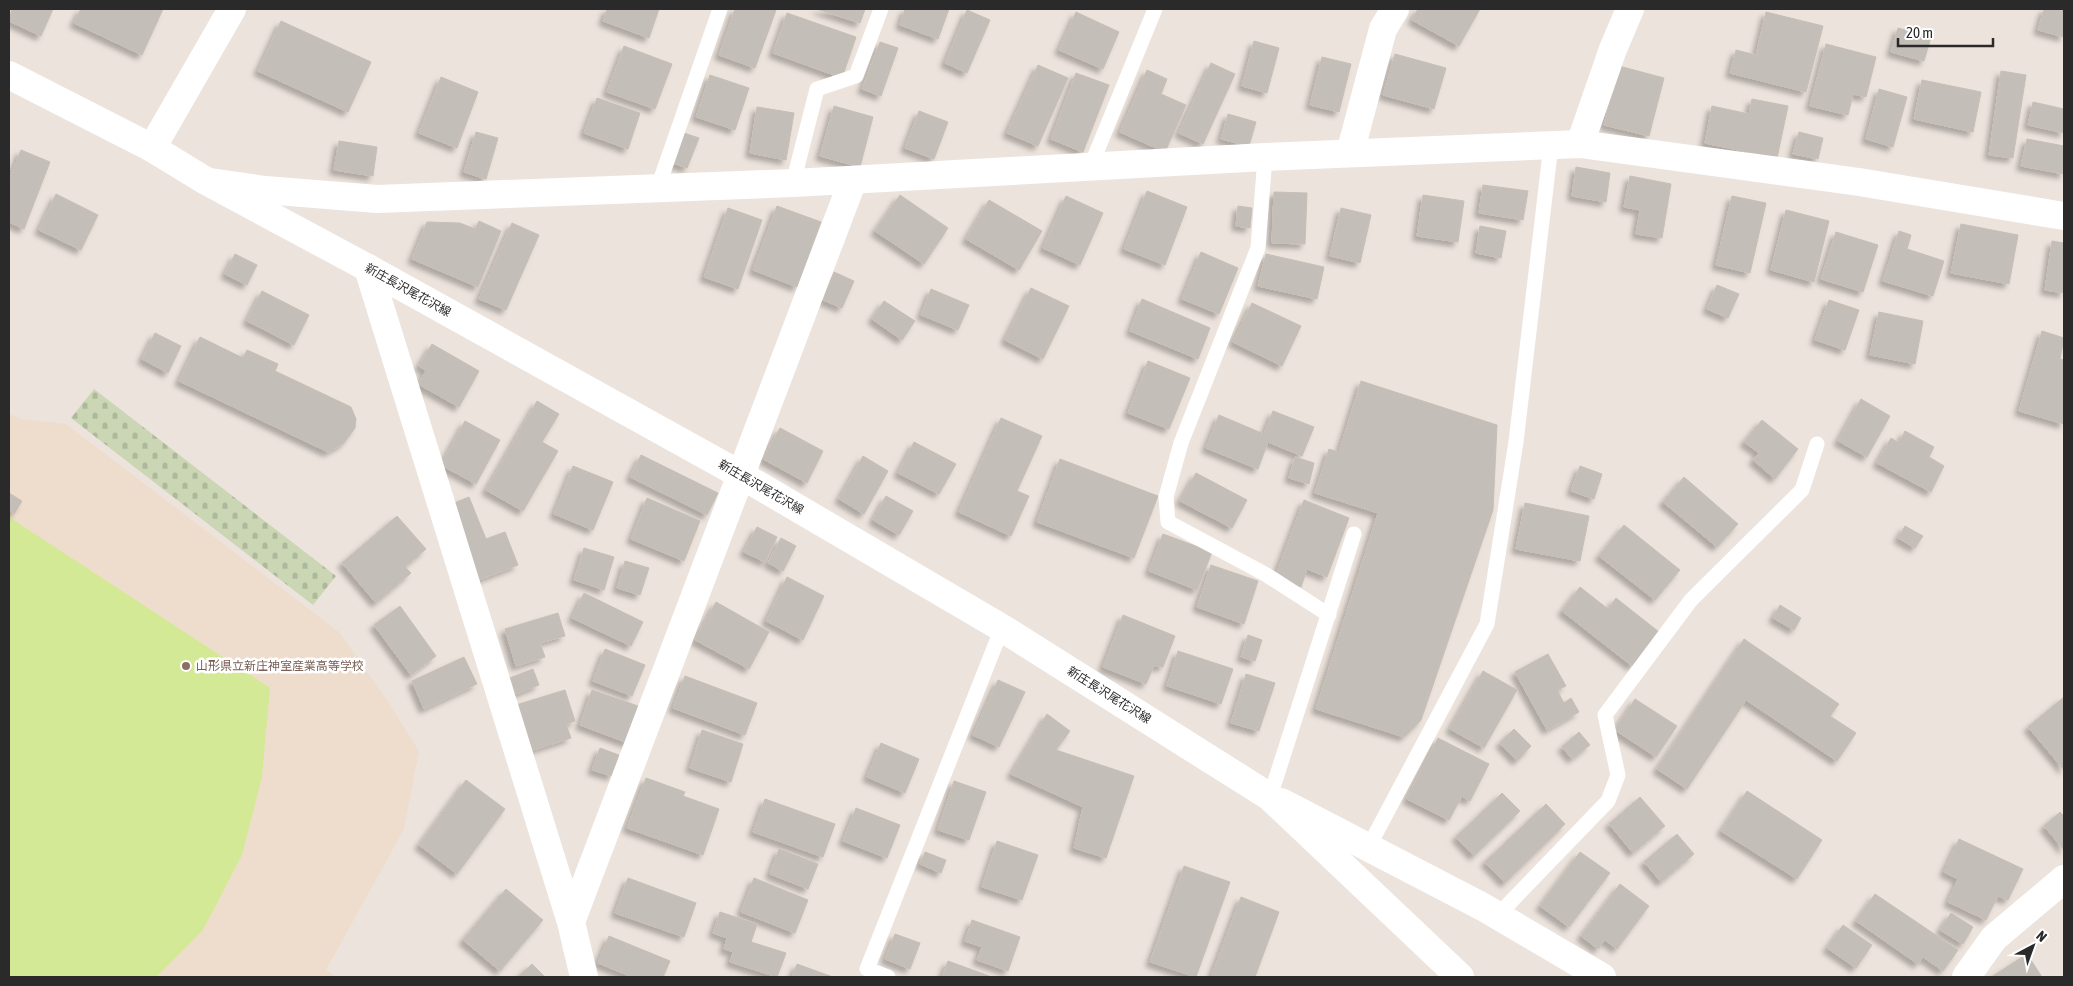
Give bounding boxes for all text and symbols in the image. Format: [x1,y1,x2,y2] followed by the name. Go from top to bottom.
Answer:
[1898,15,1993,47] scale bar
[1906,24,1933,41] text: 20 m
[363,261,453,319] street label: 新庄長沢尾花沢線
[716,457,806,517] street label: 新庄長沢尾花沢線
[196,659,364,673] place label: 山形県立新庄神室産業高等学校
[180,660,192,672] marker: 山形県立新庄神室産業高等学校
[1065,664,1153,726] street label: 新庄長沢尾花沢線
[2008,921,2058,971] north arrow
[2033,927,2050,945] text: N

